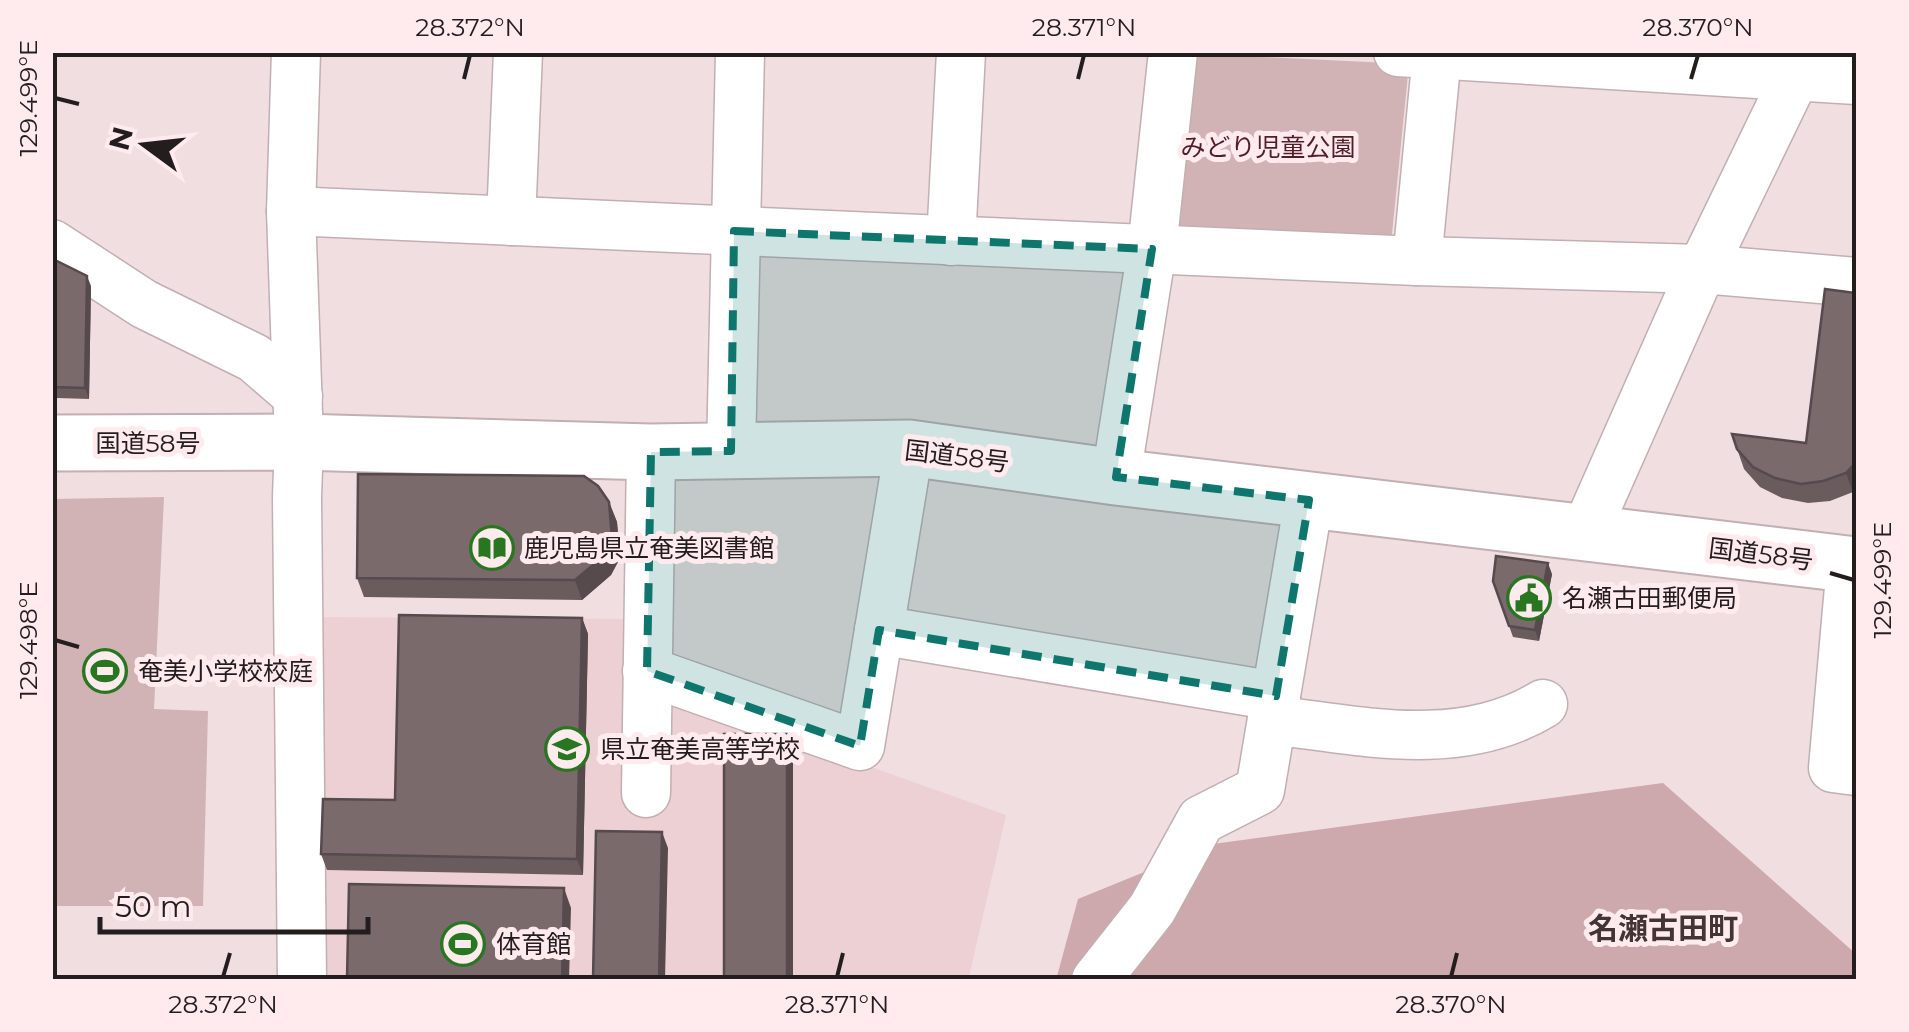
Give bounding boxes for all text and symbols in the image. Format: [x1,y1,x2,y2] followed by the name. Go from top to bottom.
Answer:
[415,12,525,42] text: 28.372°N
[1032,12,1136,42] text: 28.371°N
[1642,12,1754,42] text: 28.370°N
[13,39,43,157] text: 129.499°E
[95,95,195,195] north arrow
[102,123,140,154] text: N
[1180,132,1356,162] park label: みどり児童公園
[95,428,201,458] street label: 国道58号
[903,435,1011,477] street label: 国道58号
[1867,521,1897,639] text: 129.499°E
[469,525,515,571] library icon: 鹿児島県立奄美図書館
[524,533,774,563] place label: 鹿児島県立奄美図書館
[1707,533,1815,575] street label: 国道58号
[1506,575,1552,621] public building icon: 名瀬古田郵便局
[13,581,43,699] text: 129.498°E
[1562,583,1737,613] place label: 名瀬古田郵便局
[82,648,128,694] sports icon: 奄美小学校校庭
[138,656,313,686] place label: 奄美小学校校庭
[544,726,590,772] school or university icon: 県立奄美高等学校
[600,734,800,764] place label: 県立奄美高等学校
[100,872,368,934] scale bar
[115,888,192,925] text: 50 m
[1588,910,1738,947] district label: 名瀬古田町
[440,921,486,967] sports icon: 体育館
[496,929,571,959] place label: 体育館
[168,989,278,1019] text: 28.372°N
[785,989,889,1019] text: 28.371°N
[1395,989,1507,1019] text: 28.370°N

